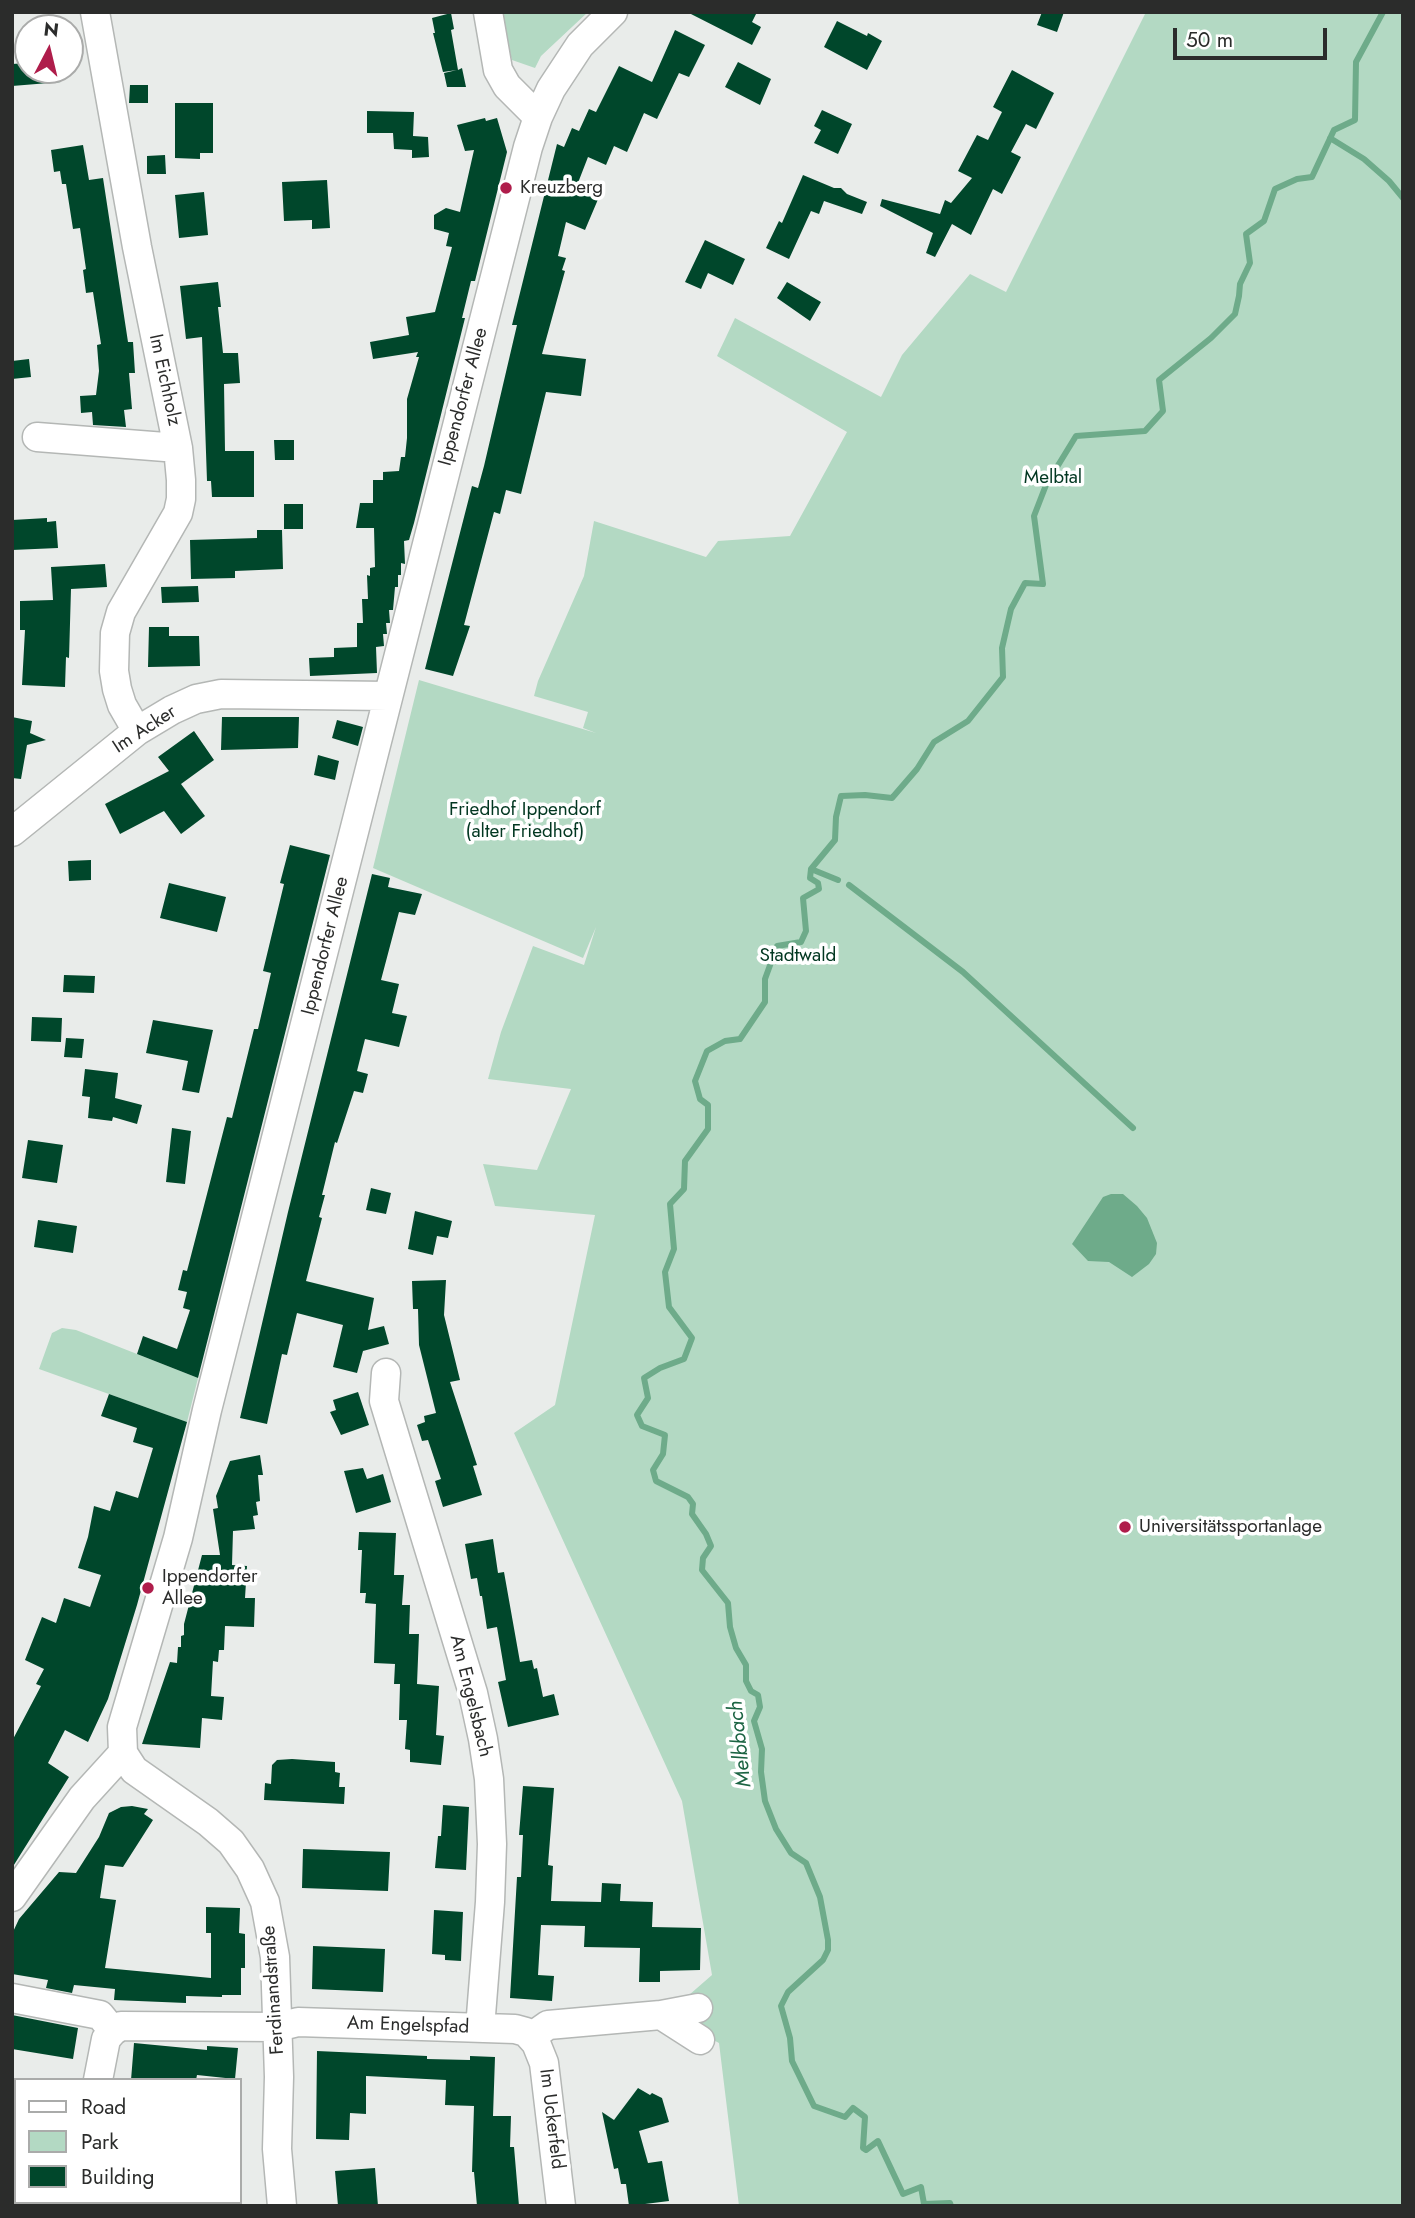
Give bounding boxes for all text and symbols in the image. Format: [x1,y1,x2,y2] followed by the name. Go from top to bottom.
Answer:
[14,14,84,84] north arrow
[1177,14,1331,58] scale bar
[42,15,61,44] text: N
[1186,25,1233,55] text: 50 m
[520,177,603,199] place label: Kreuzberg
[498,180,514,196] marker: Kreuzberg
[435,325,493,469] street label: Ippendorfer Allee
[143,332,185,428] street label: Im Eichholz
[1024,467,1082,489] park label: Melbtal
[109,701,181,759] street label: Im Acker
[449,799,601,843] park label: Friedhof Ippendorf (alter Friedhof)
[298,874,354,1018] street label: Ippendorfer Allee
[760,945,836,967] park label: Stadtwald
[1139,1516,1322,1538] place label: Universitätssportanlage
[1117,1519,1133,1535] marker: Universitätssportanlage
[162,1566,258,1610] place label: Ippendorfer Allee
[140,1580,156,1596] marker: Ippendorfer Allee
[444,1633,496,1759] street label: Am Engelsbach
[724,1699,758,1789] water label: Melbbach
[258,1925,290,2055] street label: Ferdinandstraße
[346,2012,470,2040] street label: Am Engelspfad
[534,2068,568,2170] street label: Im Uckerfeld
[14,2078,242,2204] legend
[81,2092,126,2122] text: Road
[81,2127,118,2157] text: Park
[81,2162,154,2192] text: Building

